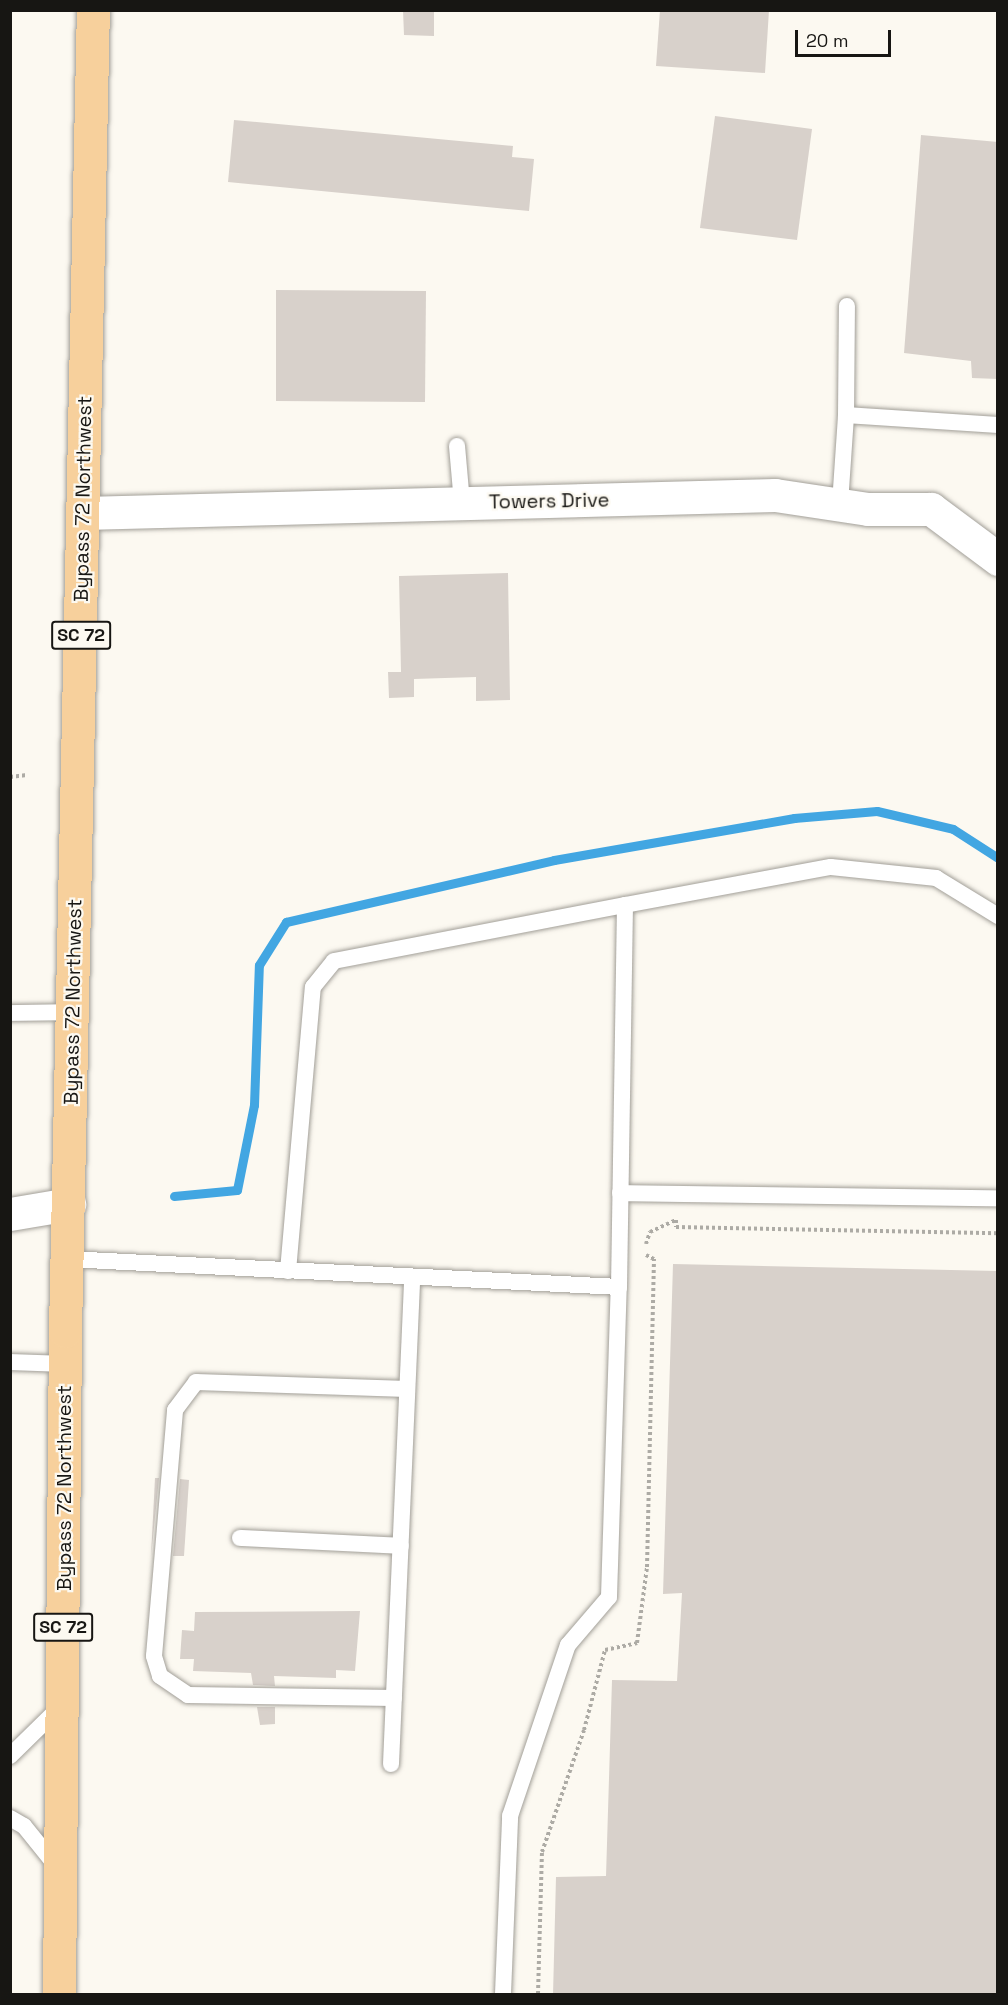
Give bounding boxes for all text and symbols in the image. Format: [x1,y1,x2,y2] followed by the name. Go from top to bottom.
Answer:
[798,18,894,56] scale bar
[806,29,849,52] text: 20 m
[69,396,97,602] street label: Bypass 72 Northwest
[489,488,609,514] street label: Towers Drive
[51,620,111,650] road number: SC 72
[59,899,87,1105] street label: Bypass 72 Northwest
[52,1385,76,1591] street label: Bypass 72 Northwest
[33,1612,93,1642] road number: SC 72

